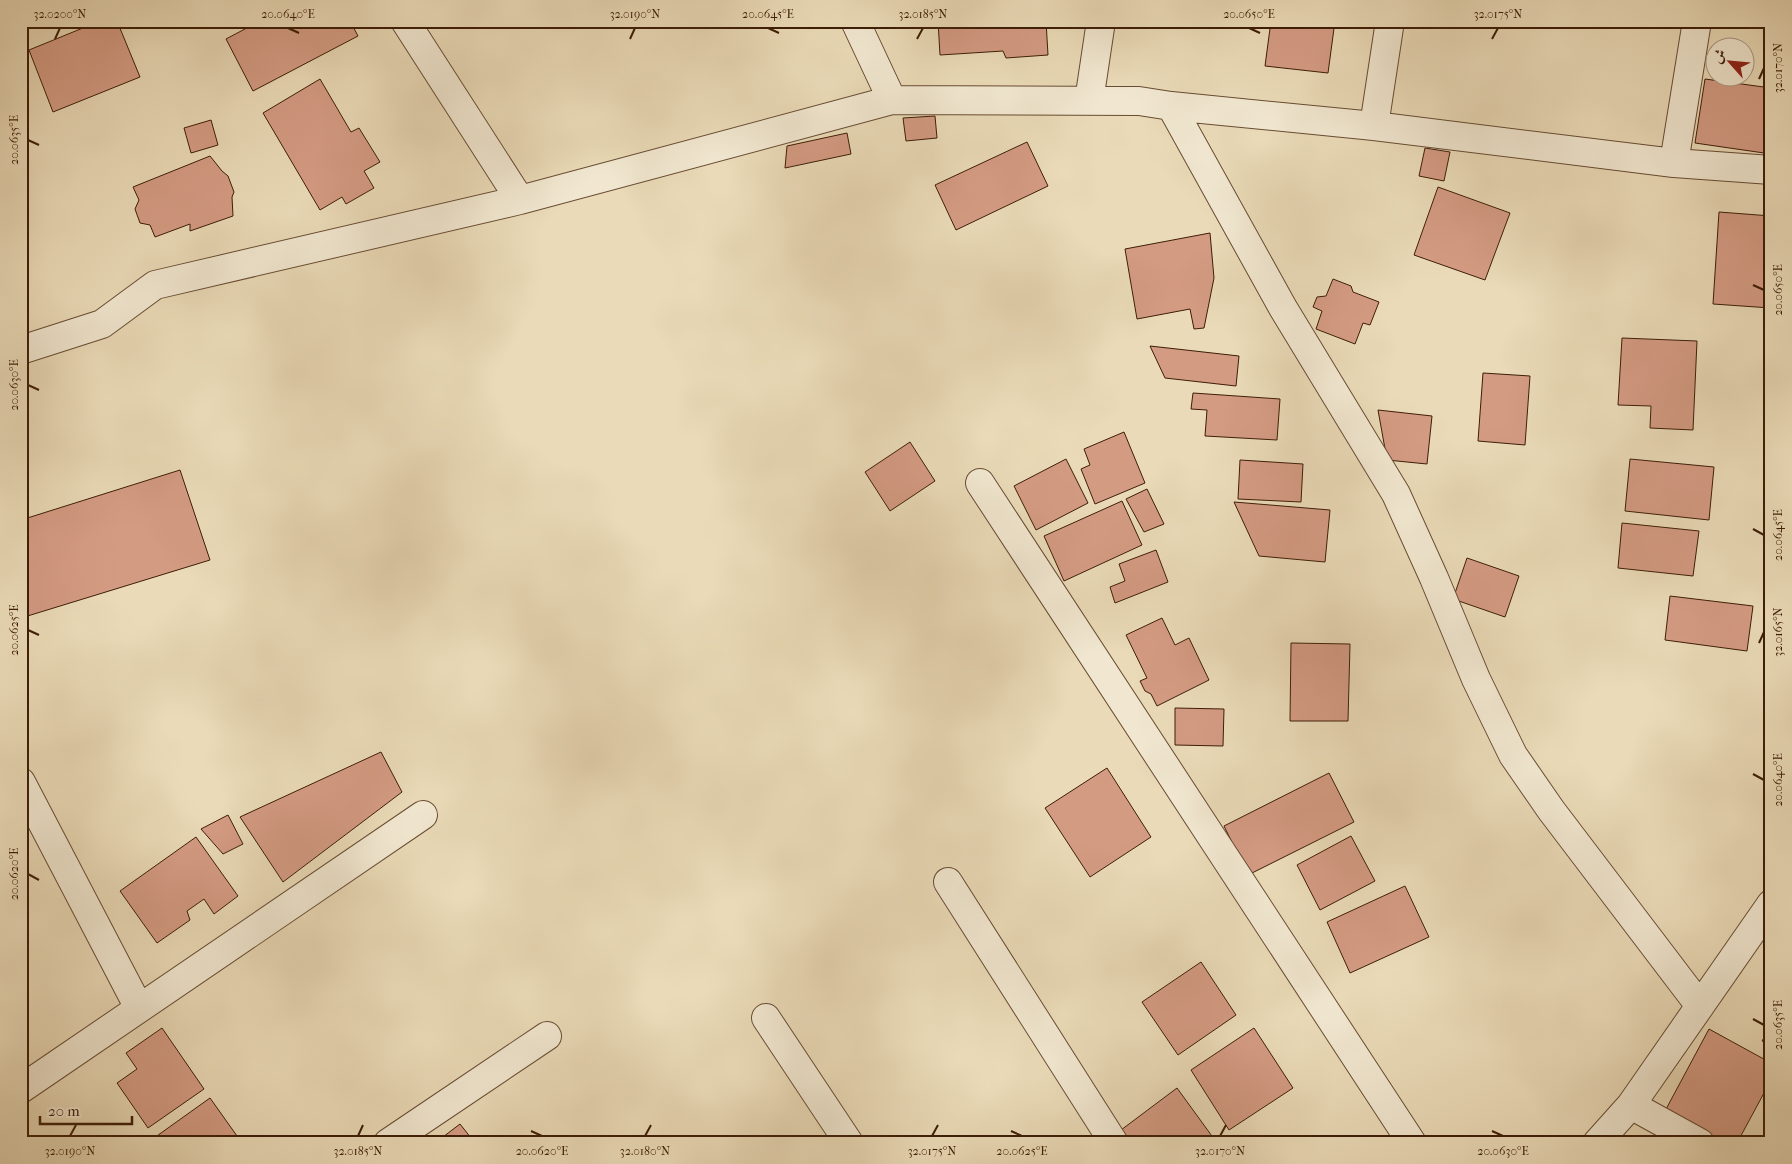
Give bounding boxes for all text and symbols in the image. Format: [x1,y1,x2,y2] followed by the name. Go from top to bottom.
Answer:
[34,7,86,21] text: 32.0200°N
[261,7,315,21] text: 20.0640°E
[610,7,660,21] text: 32.0190°N
[742,7,794,21] text: 20.0645°E
[899,7,947,21] text: 32.0185°N
[1223,7,1275,21] text: 20.0650°E
[1474,7,1522,21] text: 32.0175°N
[1704,38,1754,88] north arrow
[1771,43,1785,93] text: 32.0170°N
[1708,46,1730,66] text: ش
[7,115,21,165] text: 20.0635°E
[1771,264,1785,316] text: 20.0650°E
[7,359,21,411] text: 20.0630°E
[1771,509,1785,561] text: 20.0645°E
[7,604,21,656] text: 20.0625°E
[1771,607,1785,657] text: 32.0165°N
[1771,753,1785,807] text: 20.0640°E
[7,848,21,900] text: 20.0620°E
[1771,1000,1785,1050] text: 20.0635°E
[40,1094,132,1126] scale bar
[48,1102,80,1120] text: 20 m
[45,1144,95,1158] text: 32.0190°N
[334,1144,382,1158] text: 32.0185°N
[516,1144,568,1158] text: 20.0620°E
[620,1144,670,1158] text: 32.0180°N
[908,1144,956,1158] text: 32.0175°N
[996,1144,1048,1158] text: 20.0625°E
[1195,1144,1245,1158] text: 32.0170°N
[1477,1144,1529,1158] text: 20.0630°E

